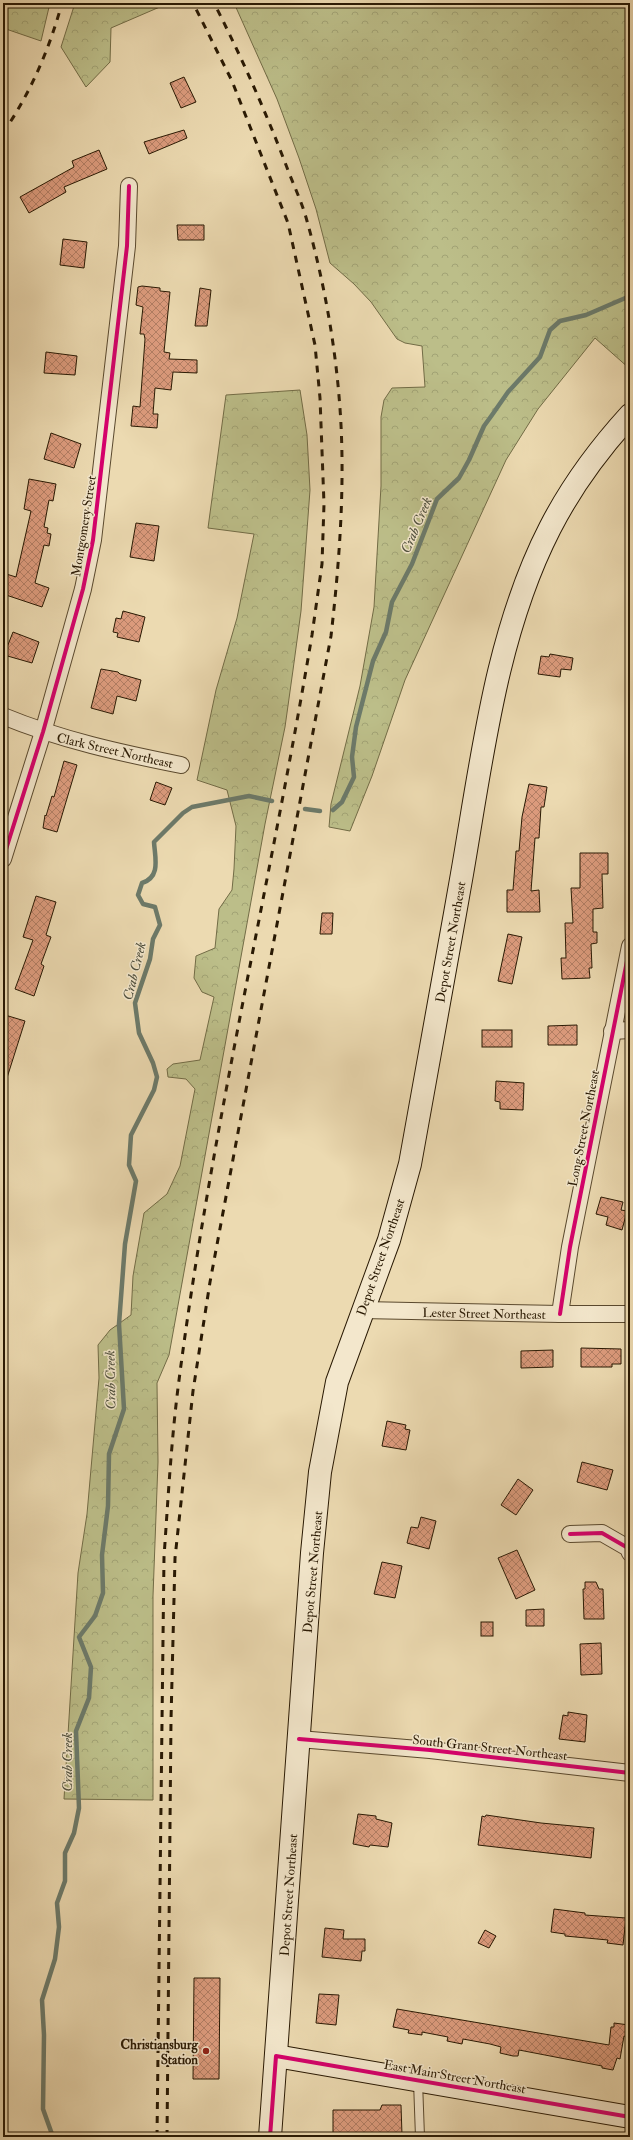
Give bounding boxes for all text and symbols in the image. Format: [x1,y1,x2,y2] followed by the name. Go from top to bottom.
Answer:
[68,474,101,578] street label: Montgomery Street
[397,494,436,556] water label: Crab Creek
[55,730,175,772] street label: Clark Street Northeast
[432,880,471,1004] street label: Depot Street Northeast
[119,940,150,1002] water label: Crab Creek
[565,1068,603,1188] street label: Long Street Northeast
[353,1197,409,1318] street label: Depot Street Northeast
[422,1305,546,1323] street label: Lester Street Northeast
[101,1350,120,1410] water label: Crab Creek
[300,1510,327,1634] street label: Depot Street Northeast
[59,1732,76,1792] water label: Crab Creek
[412,1732,568,1764] street label: South Grant Street Northeast
[277,1833,302,1957] street label: Depot Street Northeast
[120,2037,199,2068] place label: Christiansburg Station
[201,2046,211,2056] marker: Christiansburg Station
[383,2057,527,2097] street label: East Main Street Northeast

